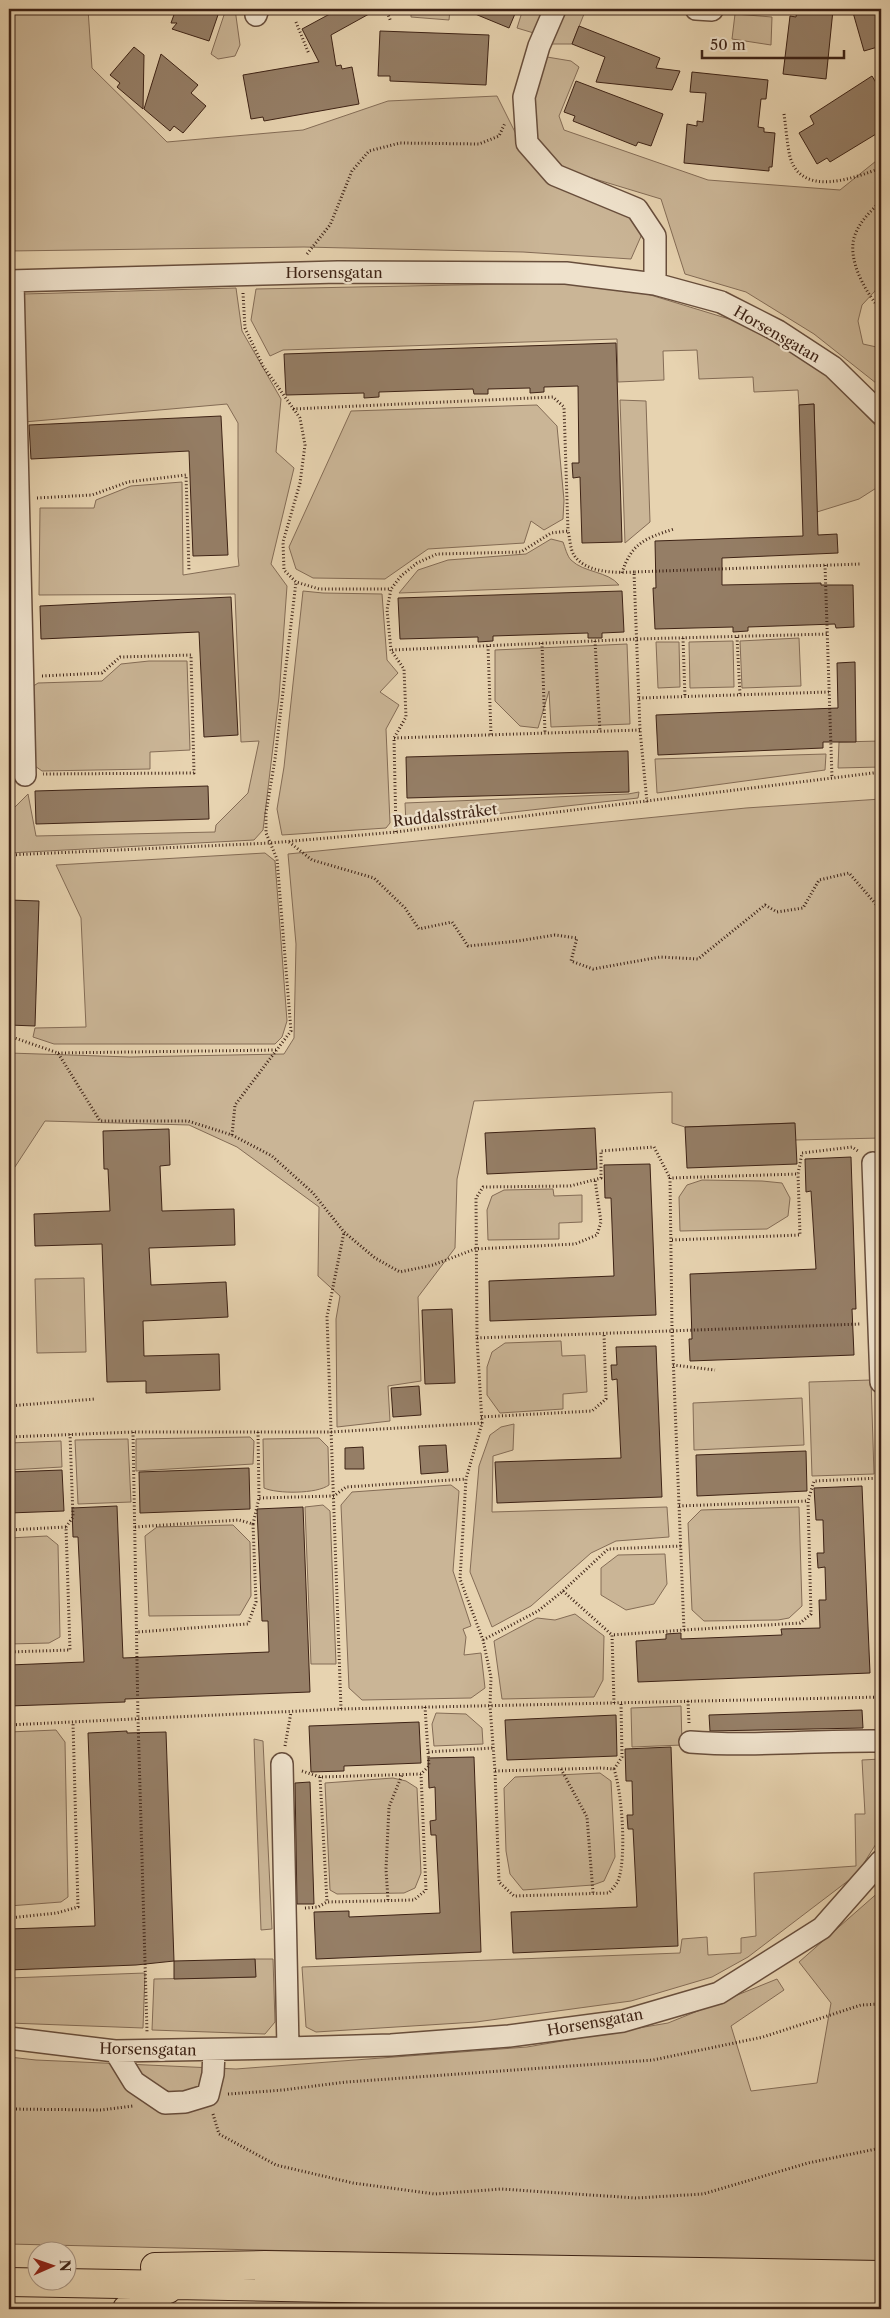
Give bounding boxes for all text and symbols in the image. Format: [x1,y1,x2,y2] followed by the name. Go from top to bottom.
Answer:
[702,28,845,60] scale bar
[710,35,746,54] text: 50 m
[285,263,383,282] street label: Horsensgatan
[730,301,824,367] street label: Horsensgatan
[392,799,499,831] street label: Ruddalsstråket
[545,2004,645,2040] street label: Horsensgatan
[99,2039,197,2059] street label: Horsensgatan
[28,2240,78,2290] north arrow
[56,2259,74,2272] text: N

